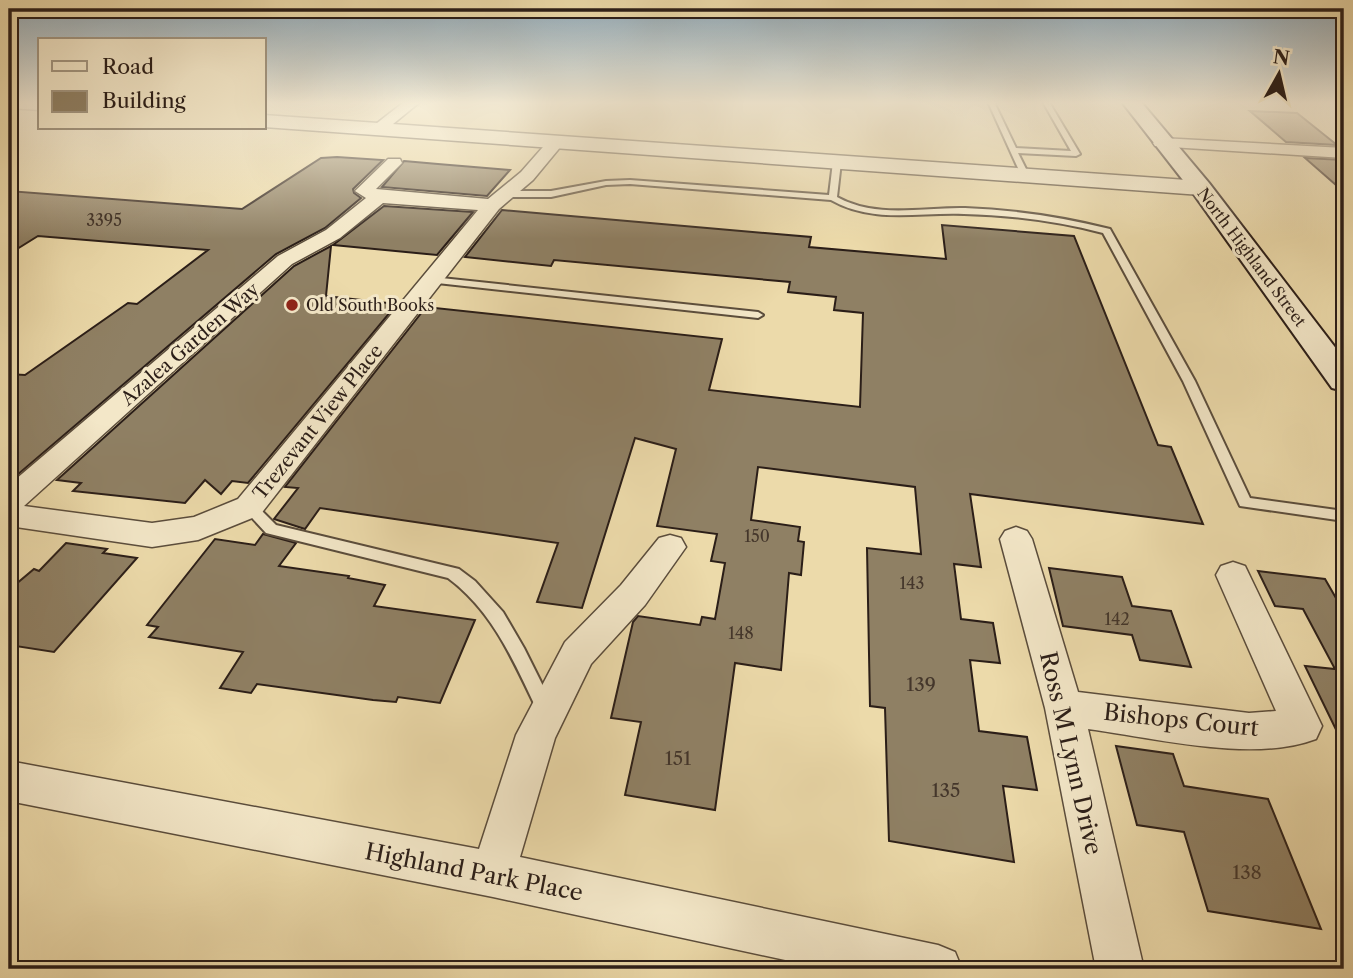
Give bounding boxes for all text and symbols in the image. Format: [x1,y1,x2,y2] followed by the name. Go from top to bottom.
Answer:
[38,38,266,130] legend
[1244,38,1314,108] north arrow
[1272,45,1291,70] text: N
[102,54,154,79] text: Road
[102,88,187,113] text: Building
[1193,184,1311,331] street label: North Highland Street
[86,210,122,230] house number: 3395
[115,277,264,411] street label: Azalea Garden Way
[306,295,434,315] place label: Old South Books
[284,297,300,313] marker: Old South Books
[248,340,388,504] street label: Trezevant View Place
[744,526,770,546] house number: 150
[900,573,924,593] house number: 143
[1104,609,1130,629] house number: 142
[728,623,754,643] house number: 148
[1034,649,1108,857] street label: Ross M Lynn Drive
[906,673,936,696] house number: 139
[1102,698,1260,742] street label: Bishops Court
[665,747,691,770] house number: 151
[932,779,960,802] house number: 135
[363,837,585,907] street label: Highland Park Place
[1232,861,1262,884] house number: 138

